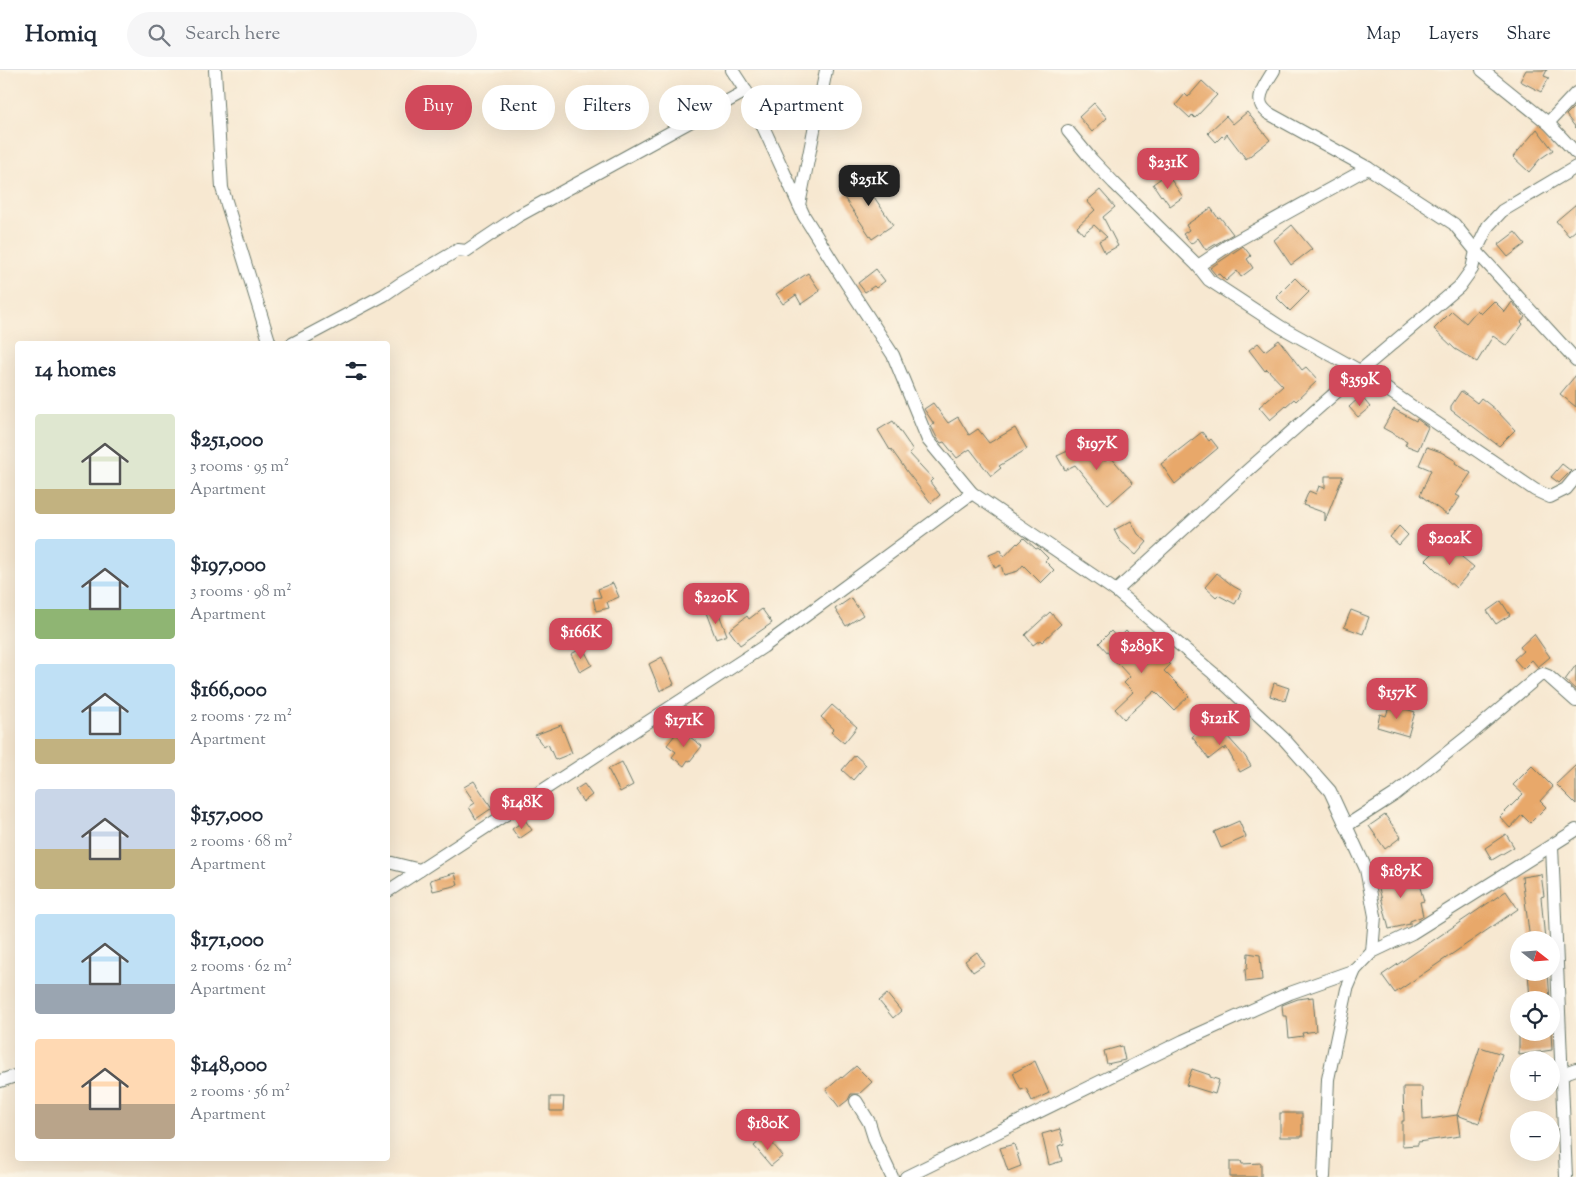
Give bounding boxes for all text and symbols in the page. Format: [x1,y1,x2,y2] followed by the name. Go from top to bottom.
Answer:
[127,12,477,57] search box
[25,18,97,52] text: Homiq
[145,21,173,49] icon: search
[185,21,280,48] text: Search here
[1366,22,1401,48] text: Map
[1429,22,1479,48] text: Layers
[1507,22,1551,48] text: Share
[405,85,472,130] chip: Buy
[482,85,555,130] chip: Rent
[565,85,649,130] chip: Filters
[659,85,731,130] chip: New
[741,85,862,130] chip: Apartment
[1133,148,1203,190] pin: $231K
[1148,152,1188,175] text: $231K
[834,164,904,207] pin: $251K
[850,169,888,192] text: $251K
[35,356,116,386] text: 14 homes
[342,357,370,385] icon: filters
[1325,364,1395,407] pin: $359K
[1340,369,1380,392] text: $359K
[190,426,263,456] text: $251,000
[1062,428,1132,471] pin: $197K
[1076,433,1118,456] text: $197K
[75,434,135,494] icon: home
[190,456,289,479] text: 3 rooms · 95 m²
[190,479,266,502] text: Apartment
[1415,524,1485,566] pin: $202K
[1428,528,1472,551] text: $202K
[190,551,266,581] text: $197,000
[75,559,135,619] icon: home
[190,581,292,604] text: 3 rooms · 98 m²
[681,582,751,625] pin: $220K
[694,587,738,610] text: $220K
[190,604,266,627] text: Apartment
[546,618,616,660] pin: $166K
[560,622,602,645] text: $166K
[1107,632,1177,674] pin: $289K
[1120,636,1164,659] text: $289K
[190,676,267,706] text: $166,000
[1362,678,1432,720] pin: $157K
[1377,682,1417,705] text: $157K
[75,684,135,744] icon: home
[1185,704,1255,746] pin: $121K
[190,706,292,729] text: 2 rooms · 72 m²
[649,706,719,748] pin: $171K
[1201,708,1239,731] text: $121K
[664,710,704,733] text: $171K
[190,729,266,752] text: Apartment
[487,788,557,830] pin: $148K
[501,792,543,815] text: $148K
[190,801,263,831] text: $157,000
[75,809,135,869] icon: home
[190,831,293,854] text: 2 rooms · 68 m²
[190,854,266,877] text: Apartment
[1366,856,1436,899] pin: $187K
[1380,861,1422,884] text: $187K
[190,926,264,956] text: $171,000
[1510,931,1560,981] north arrow
[1510,931,1560,1161] map controls
[75,934,135,994] icon: home
[190,956,292,979] text: 2 rooms · 62 m²
[190,979,266,1002] text: Apartment
[1510,991,1560,1041] button: locate
[190,1051,267,1081] text: $148,000
[1510,1051,1560,1101] button: +
[75,1059,135,1119] icon: home
[190,1081,290,1104] text: 2 rooms · 56 m²
[190,1104,266,1127] text: Apartment
[733,1108,803,1151] pin: $180K
[1510,1111,1560,1161] button: −
[747,1113,789,1136] text: $180K

